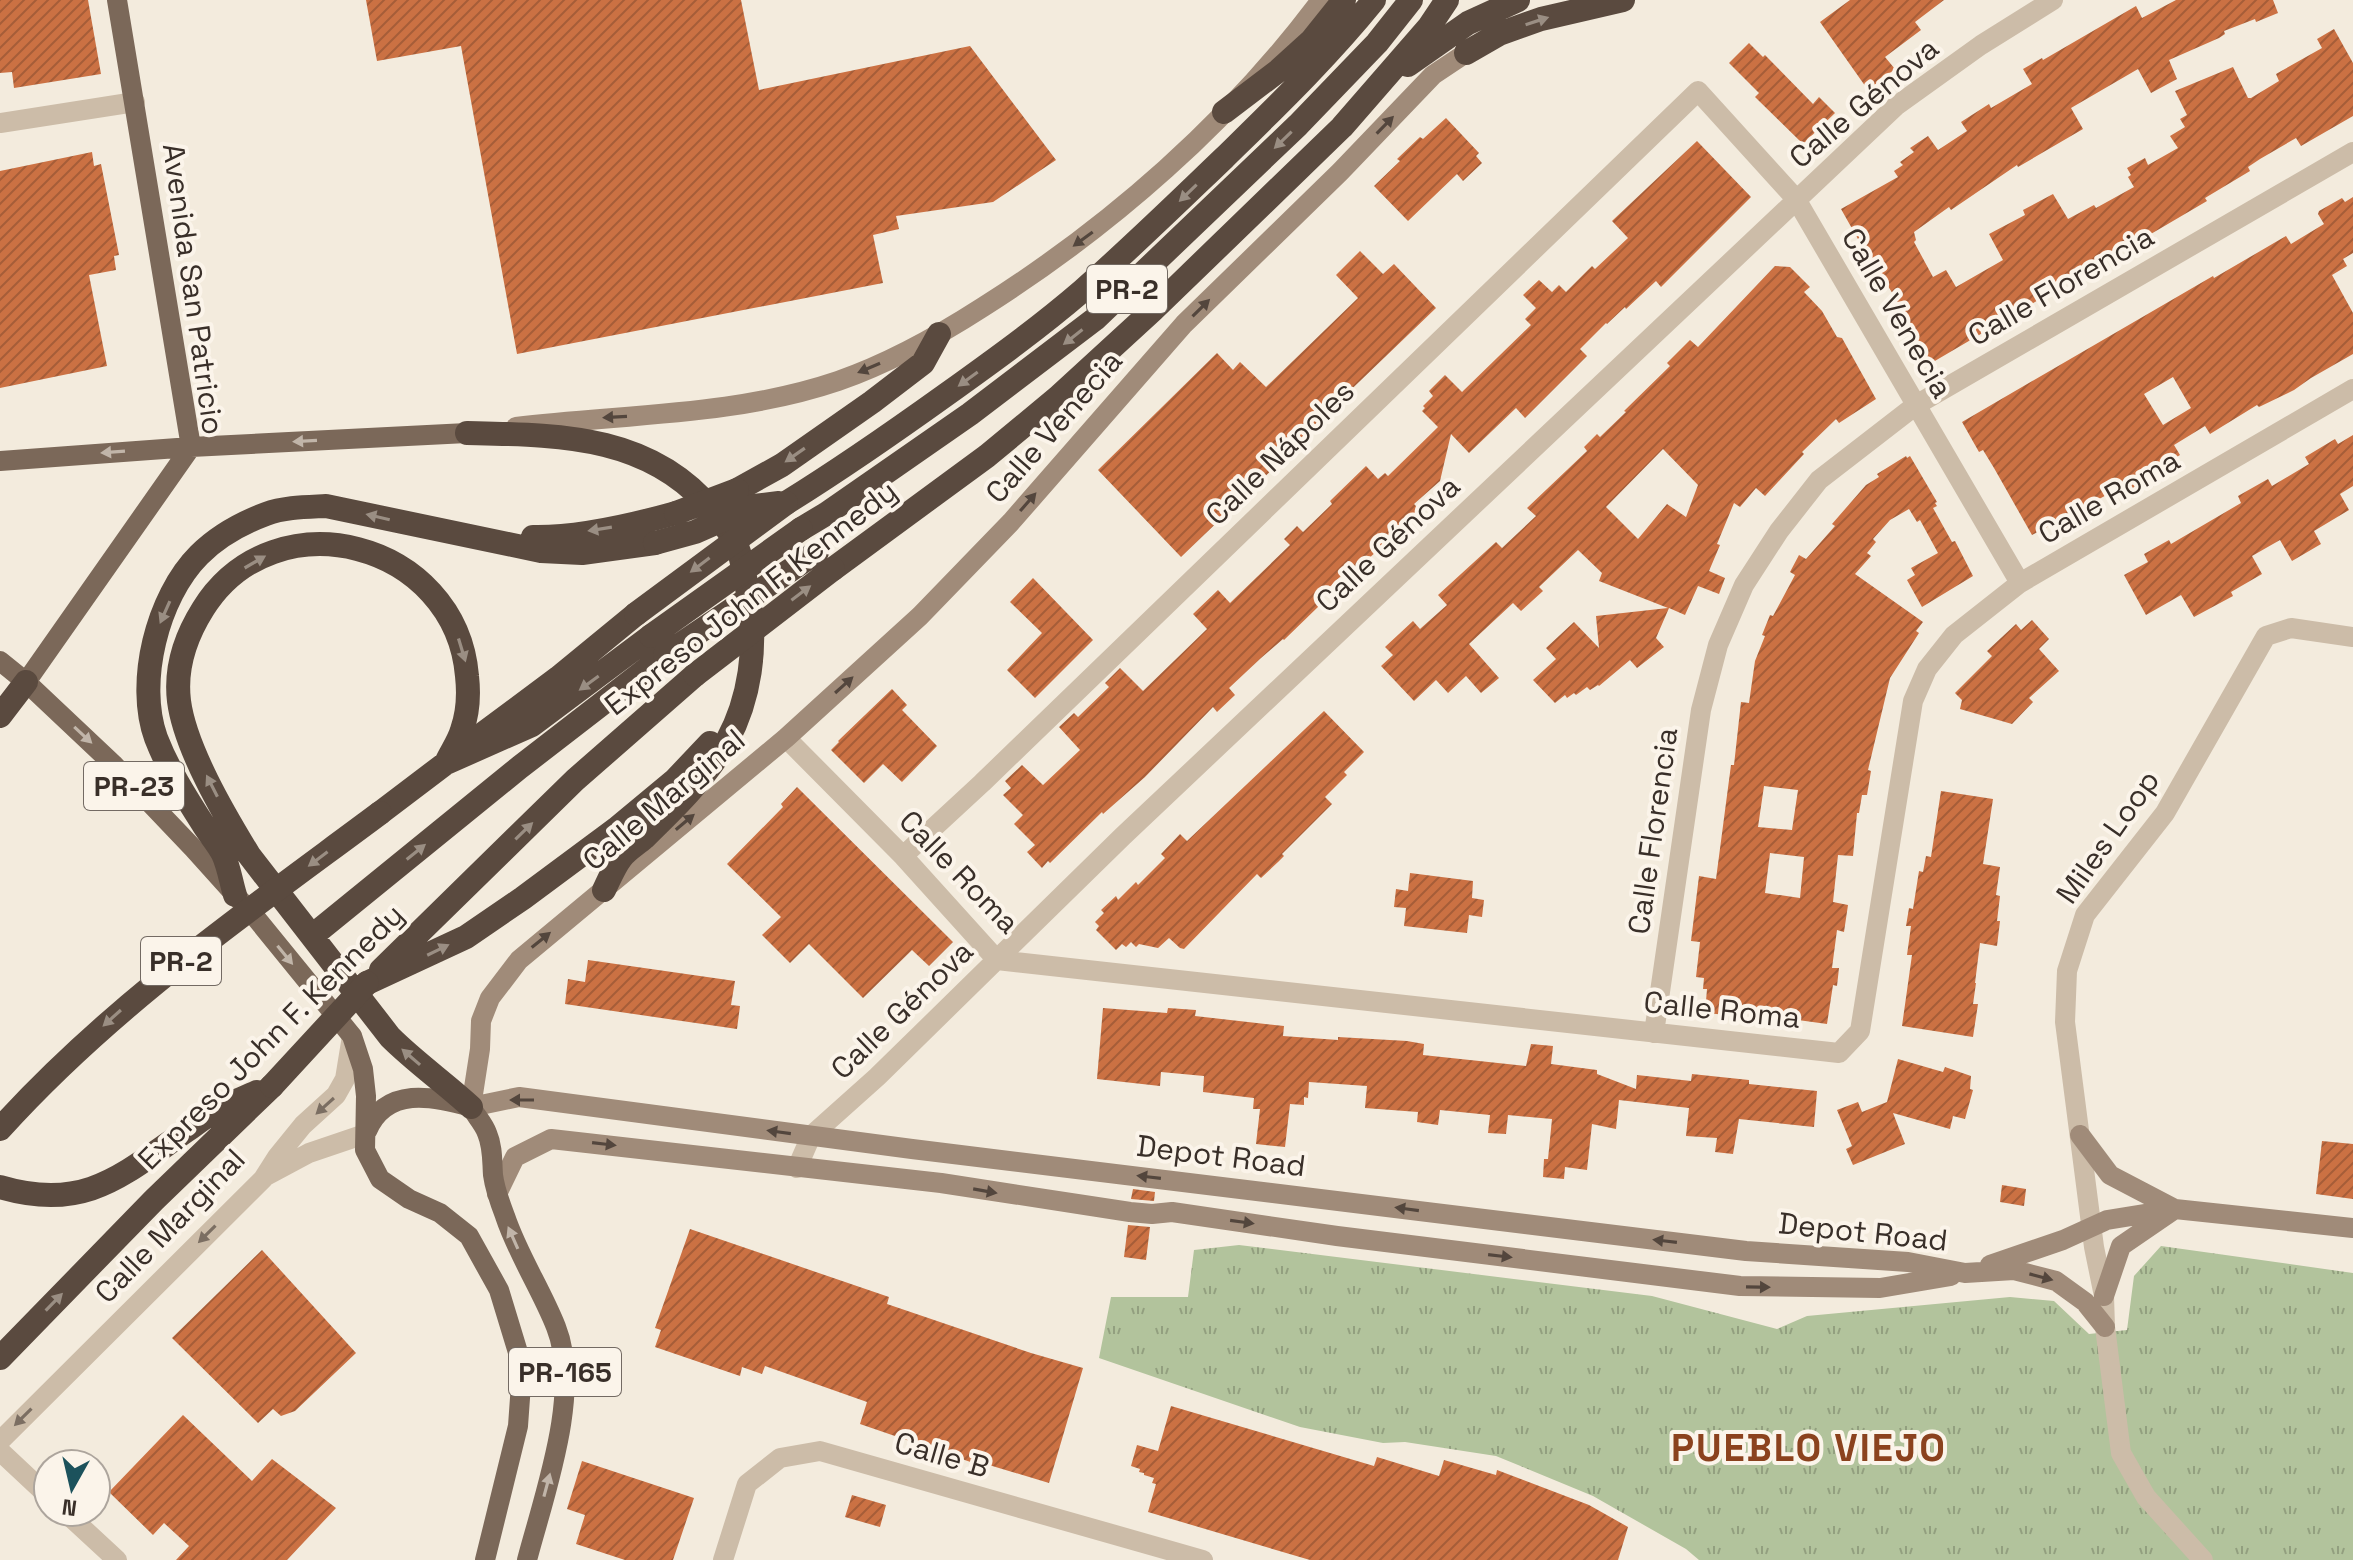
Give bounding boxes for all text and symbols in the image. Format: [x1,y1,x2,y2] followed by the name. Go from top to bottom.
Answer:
[1525,14,1549,27] one-way arrow
[1781,29,1947,177] street label: Calle Génova
[1376,116,1394,135] one-way arrow
[1274,130,1293,149] one-way arrow
[154,141,233,437] street label: Avenida San Patricio
[1179,183,1198,202] one-way arrow
[1961,217,2161,355] street label: Calle Florencia
[1833,221,1962,405] street label: Calle Venecia
[1072,231,1094,247] one-way arrow
[1087,265,1167,313] road number: PR-2
[1191,299,1210,318] one-way arrow
[1063,328,1083,344] one-way arrow
[977,342,1131,511] street label: Calle Venecia
[857,362,881,375] one-way arrow
[958,371,979,386] one-way arrow
[1197,372,1362,534] street label: Calle Nápoles
[602,411,627,424] one-way arrow
[292,435,317,448] one-way arrow
[2031,440,2187,553] street label: Calle Roma
[100,446,125,459] one-way arrow
[785,447,806,462] one-way arrow
[1307,467,1468,620] street label: Calle Génova
[597,471,905,724] street label: Expreso John F. Kennedy
[1019,493,1036,513] one-way arrow
[366,510,391,523] one-way arrow
[587,523,612,536] one-way arrow
[243,555,266,569] one-way arrow
[690,556,710,572] one-way arrow
[791,586,811,602] one-way arrow
[158,600,171,624] one-way arrow
[456,638,469,662] one-way arrow
[578,675,599,691] one-way arrow
[834,677,853,695] one-way arrow
[574,720,753,879] street label: Calle Marginal
[1619,725,1686,937] street label: Calle Florencia
[73,726,92,744] one-way arrow
[84,762,184,810] road number: PR-23
[2047,762,2168,911] street label: Miles Loop
[205,775,218,798] one-way arrow
[891,802,1028,942] street label: Calle Roma
[675,814,695,831] one-way arrow
[514,822,533,840] one-way arrow
[406,844,426,861] one-way arrow
[307,851,328,867] one-way arrow
[129,895,412,1178] street label: Expreso John F. Kennedy
[531,932,551,949] one-way arrow
[822,932,981,1087] street label: Calle Génova
[141,937,221,985] road number: PR-2
[427,944,450,957] one-way arrow
[277,945,293,965] one-way arrow
[1642,982,1802,1037] street label: Calle Roma
[103,1009,122,1027] one-way arrow
[402,1049,422,1066] one-way arrow
[508,1094,534,1106] one-way arrow
[315,1096,334,1114] one-way arrow
[766,1125,791,1138] one-way arrow
[1134,1126,1308,1185] street label: Depot Road
[592,1138,617,1151] one-way arrow
[86,1140,253,1311] street label: Calle Marginal
[1136,1170,1161,1183] one-way arrow
[972,1185,997,1197] one-way arrow
[1394,1202,1419,1215] one-way arrow
[1776,1203,1950,1260] street label: Depot Road
[1230,1216,1255,1229] one-way arrow
[198,1224,217,1243] one-way arrow
[507,1226,520,1249] one-way arrow
[1652,1234,1677,1247] one-way arrow
[1488,1250,1513,1263] one-way arrow
[2029,1272,2054,1284] one-way arrow
[1746,1280,1771,1293] one-way arrow
[44,1293,63,1312] one-way arrow
[509,1348,621,1396] road number: PR-165
[14,1408,33,1426] one-way arrow
[890,1422,994,1487] street label: Calle B
[1671,1424,1947,1472] district label: PUEBLO VIEJO
[32,1448,112,1528] north arrow
[541,1472,553,1497] one-way arrow
[60,1493,78,1523] text: N

